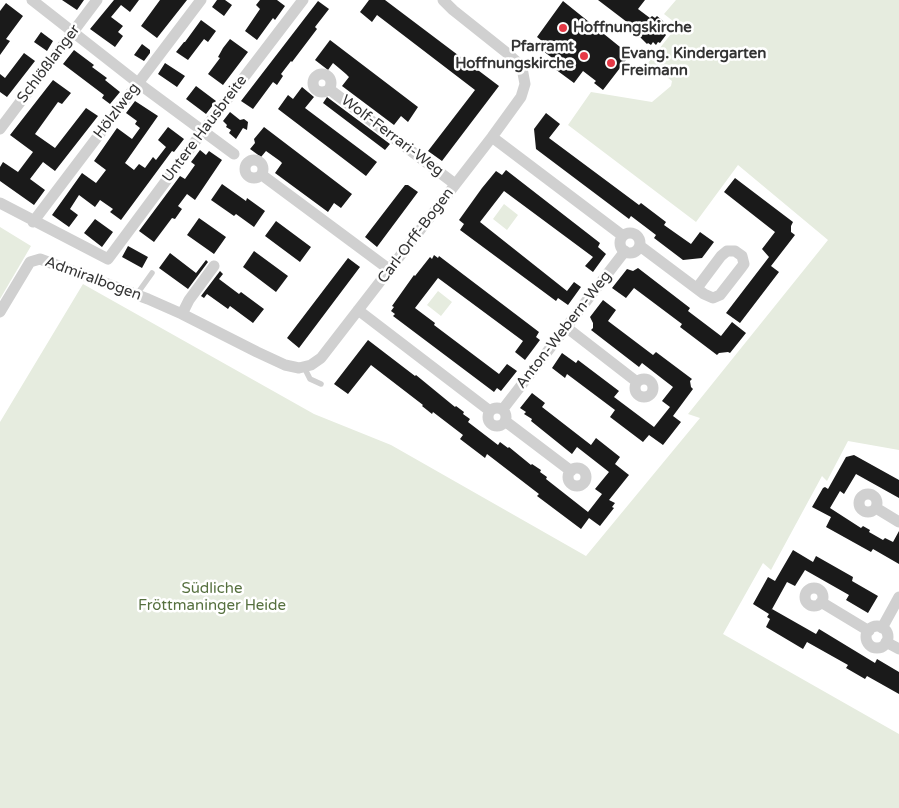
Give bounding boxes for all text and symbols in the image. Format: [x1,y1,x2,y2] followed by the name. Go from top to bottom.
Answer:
[573,19,692,37] place label: Hoffnungskirche
[14,21,84,107] street label: Schlößlanger
[557,22,569,34] marker: Hoffnungskirche
[455,38,574,73] place label: Pfarramt Hoffnungskirche
[621,45,766,80] place label: Evang. Kindergarten Freimann
[578,50,590,62] marker: Pfarramt Hoffnungskirche
[605,57,617,69] marker: Evang. Kindergarten Freimann
[159,72,251,186] street label: Untere Hausbreite
[90,80,144,142] street label: Hölzlweg
[337,92,447,180] street label: Wolf-Ferrari-Weg
[374,185,458,287] street label: Carl-Orff-Bogen
[42,253,144,305] street label: Admiralbogen
[512,268,616,392] street label: Anton-Webern-Weg
[138,580,286,615] park label: Südliche Fröttmaninger Heide

